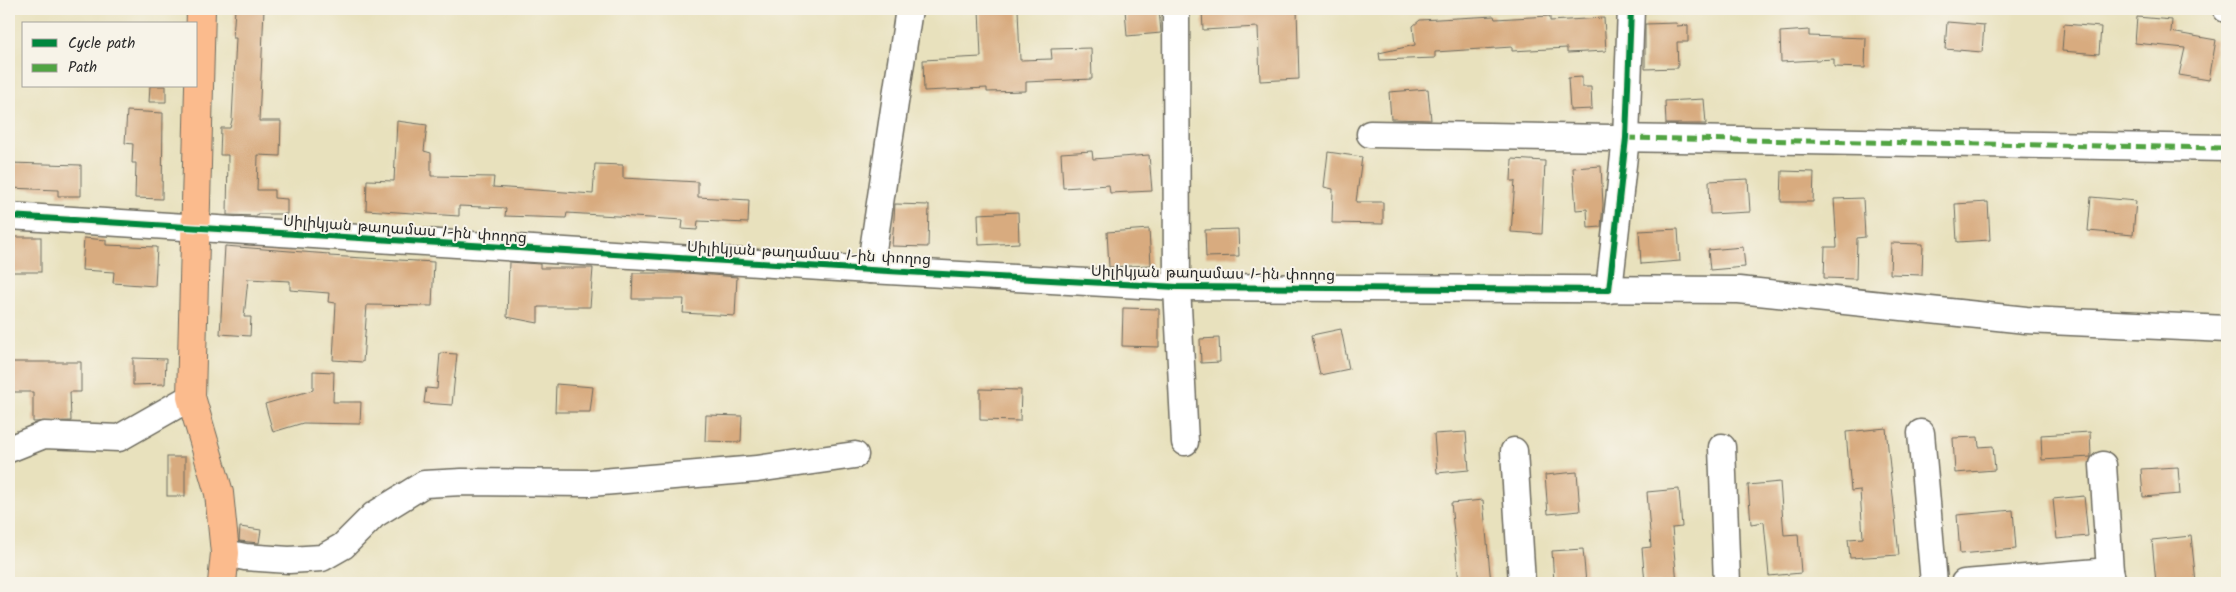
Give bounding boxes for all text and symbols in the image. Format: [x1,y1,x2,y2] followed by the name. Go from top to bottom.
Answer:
[22,22,198,88] legend
[68,32,135,56] text: Cycle path
[68,56,97,80] text: Path
[282,210,528,250] street label: Սիլիկյան թաղամաս 1-ին փողոց
[686,236,932,272] street label: Սիլիկյան թաղամաս 1-ին փողոց
[1091,260,1335,288] street label: Սիլիկյան թաղամաս 1-ին փողոց

